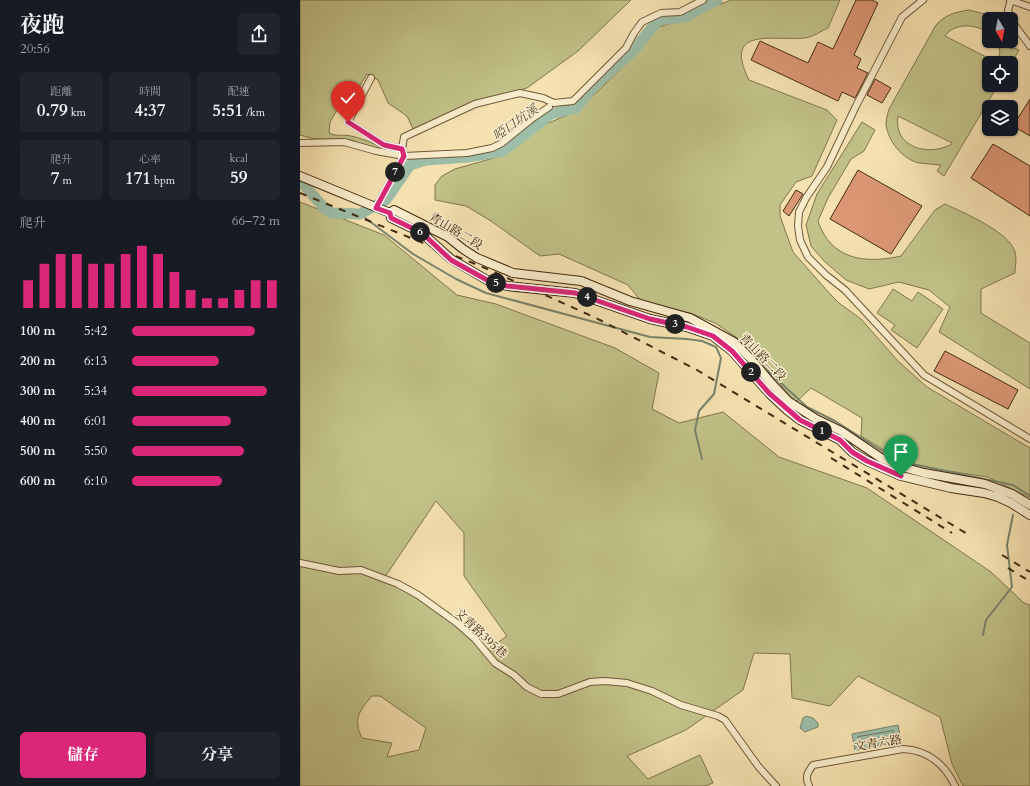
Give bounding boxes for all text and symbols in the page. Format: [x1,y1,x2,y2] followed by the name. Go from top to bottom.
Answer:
[20,10,64,40] text: 夜跑
[982,12,1018,48] north arrow
[982,12,1018,136] map controls
[238,13,280,55] button: share
[20,40,50,58] text: 20:56
[982,56,1018,92] button: locate
[331,81,365,122] pin
[50,84,72,99] text: 距離
[139,84,161,99] text: 時間
[228,84,250,99] text: 配速
[337,87,359,109] icon: check
[37,99,68,122] text: 0.79
[134,99,166,122] text: 4:37
[212,99,243,122] text: 5:51
[489,99,544,145] water label: 啞口坑溪
[982,100,1018,136] button: layers
[68,105,86,120] text: km
[243,105,265,120] text: /km
[229,151,248,166] text: kcal
[50,152,72,167] text: 爬升
[139,152,161,167] text: 心率
[385,162,405,182] pin: 7
[392,164,398,179] text: 7
[230,166,247,189] text: 59
[51,167,60,190] text: 7
[125,167,151,190] text: 171
[60,173,72,188] text: m
[151,173,175,188] text: bpm
[426,209,486,253] street label: 青山路二段
[232,212,280,230] text: 66–72 m
[20,214,46,232] text: 爬升
[410,222,430,242] pin: 6
[417,224,423,239] text: 6
[486,273,506,293] pin: 5
[493,275,499,290] text: 5
[577,287,597,307] pin: 4
[584,289,590,304] text: 4
[665,314,685,334] pin: 3
[672,316,678,331] text: 3
[20,322,55,340] text: 100 m
[84,322,107,340] text: 5:42
[736,330,790,384] street label: 青山路二段
[20,352,55,370] text: 200 m
[84,352,107,370] text: 6:13
[741,362,761,382] pin: 2
[748,364,754,379] text: 2
[20,382,55,400] text: 300 m
[84,382,107,400] text: 5:34
[20,412,55,430] text: 400 m
[84,412,107,430] text: 6:01
[812,421,832,441] pin: 1
[819,423,825,438] text: 1
[884,435,918,476] pin
[890,441,912,463] icon: arrive
[20,442,55,460] text: 500 m
[84,442,107,460] text: 5:50
[20,472,55,490] text: 600 m
[84,472,107,490] text: 6:10
[451,604,511,662] street label: 文青路395巷
[853,731,903,755] street label: 文青六路
[20,732,146,778] button: 儲存
[154,732,280,778] button: 分享

